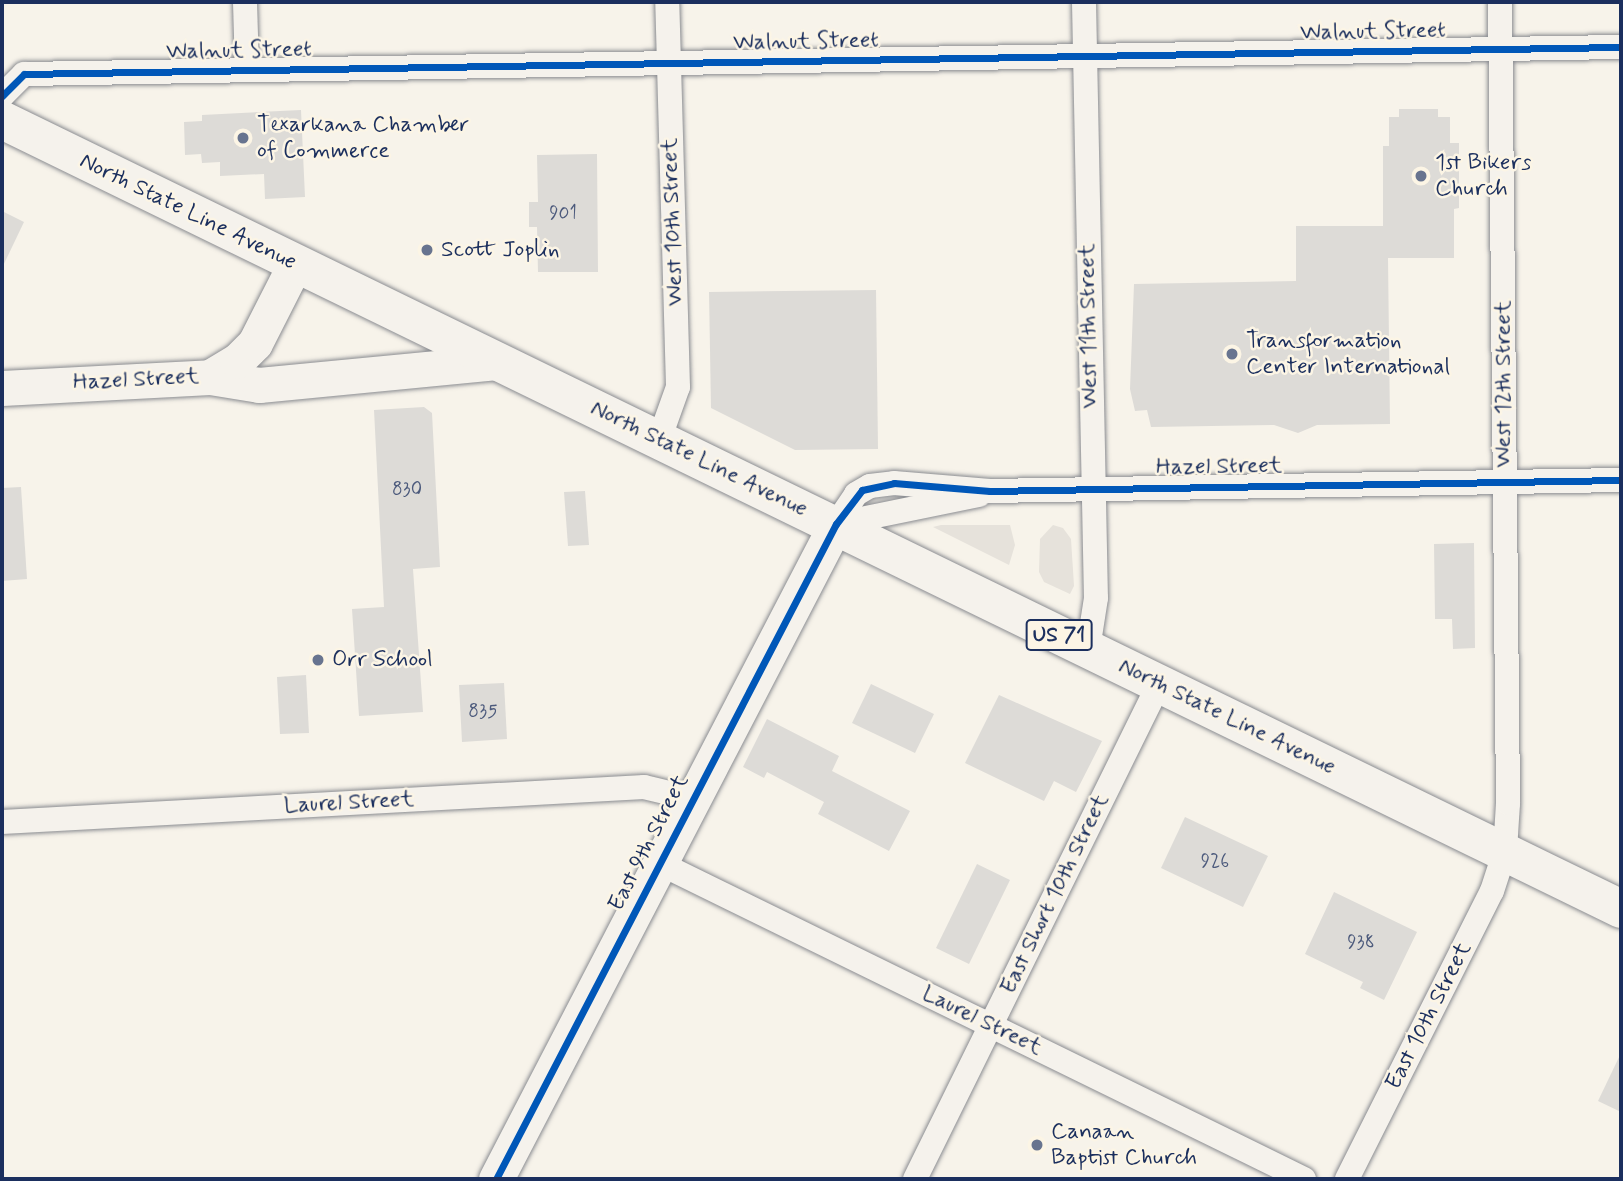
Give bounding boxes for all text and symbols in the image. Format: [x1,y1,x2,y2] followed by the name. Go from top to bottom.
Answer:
[1298,17,1448,47] street label: Walnut Street
[731,27,881,57] street label: Walnut Street
[164,36,314,66] street label: Walnut Street
[257,111,469,165] place label: Texarkana Chamber of Commerce
[235,130,251,146] marker: Texarkana Chamber of Commerce
[656,137,690,307] street label: West 10th Street
[74,147,302,277] street label: North State Line Avenue
[1435,149,1531,203] place label: 1st Bikers Church
[1413,168,1429,184] marker: 1st Bikers Church
[549,203,577,225] house number: 901
[441,236,559,264] place label: Scott Joplin
[419,242,435,258] marker: Scott Joplin
[1074,243,1104,409] street label: West 11th Street
[1490,300,1518,468] street label: West 12th Street
[1246,327,1454,381] place label: Transformation Center International
[1224,346,1240,362] marker: Transformation Center International
[72,363,200,397] street label: Hazel Street
[585,394,813,524] street label: North State Line Avenue
[1156,452,1282,482] street label: Hazel Street
[392,479,422,501] house number: 830
[1024,618,1094,652] road number: US 71
[332,646,433,674] place label: Orr School
[310,652,326,668] marker: Orr School
[1113,652,1341,782] street label: North State Line Avenue
[468,701,498,723] house number: 835
[603,770,695,916] street label: East 9th Street
[283,786,415,820] street label: Laurel Street
[995,789,1115,999] street label: East Short 10th Street
[1201,851,1229,873] house number: 926
[1347,932,1375,954] house number: 938
[1380,938,1478,1094] street label: East 10th Street
[917,980,1047,1062] street label: Laurel Street
[1051,1118,1197,1172] place label: Canaan Baptist Church
[1029,1137,1045,1153] marker: Canaan Baptist Church

